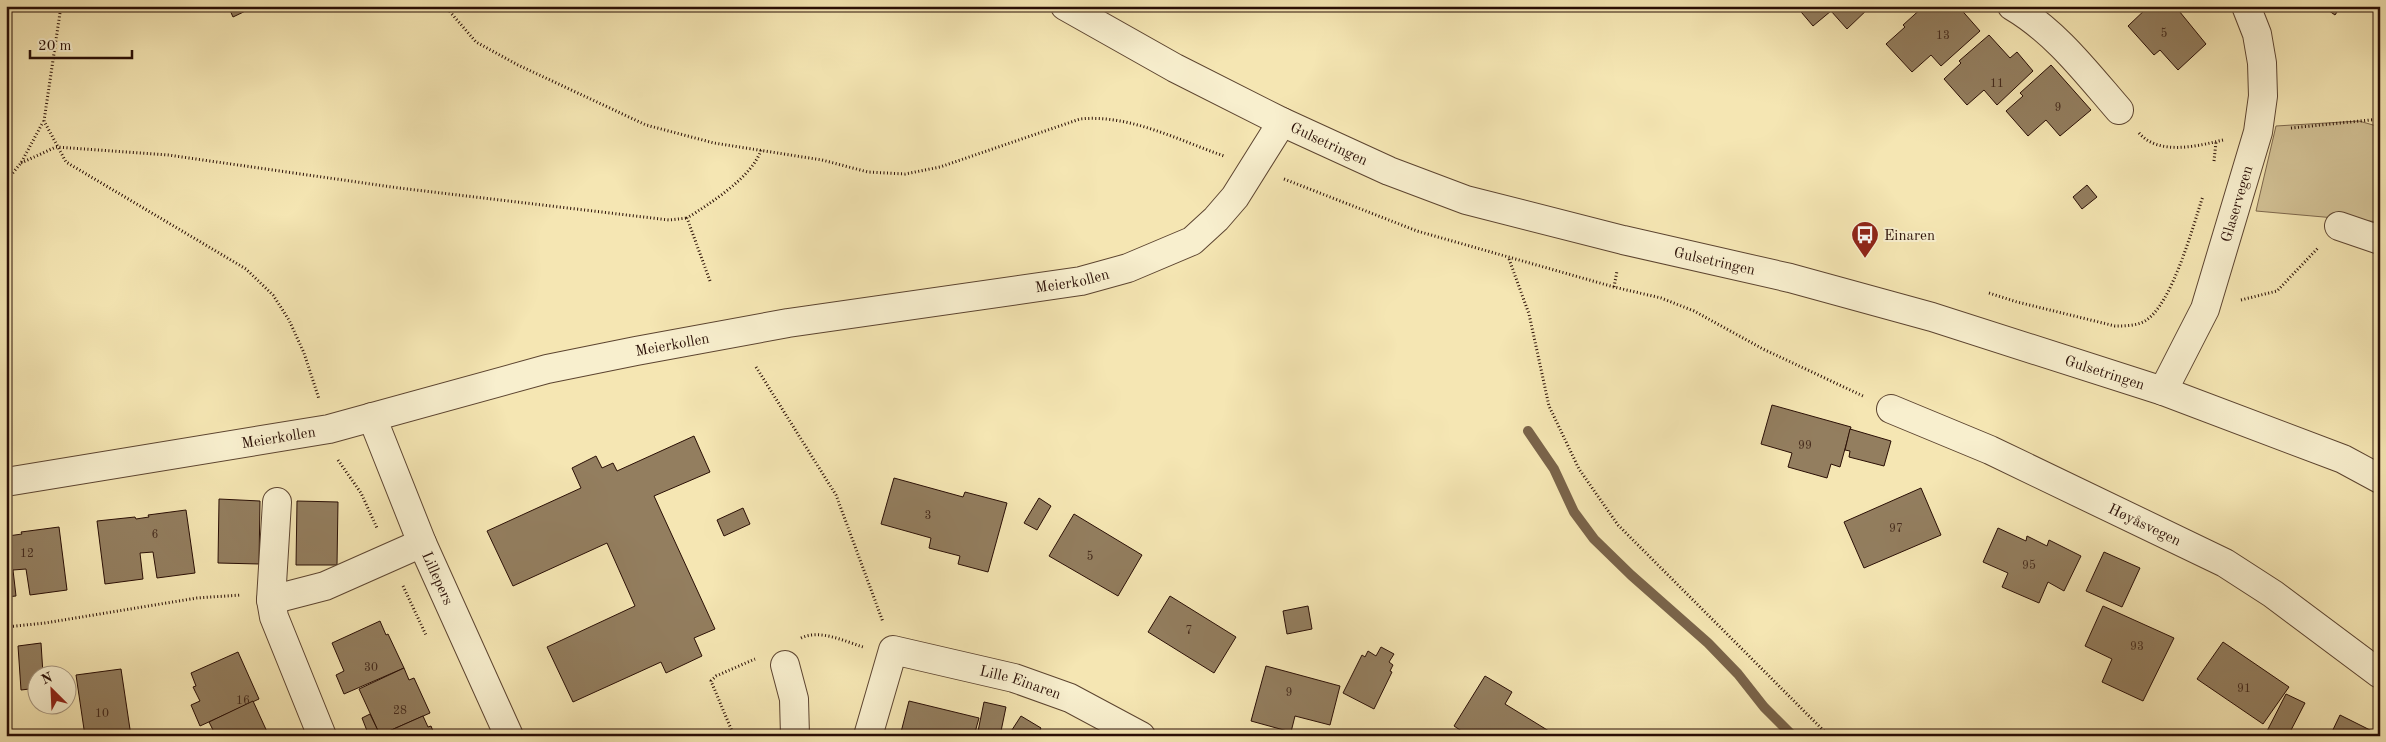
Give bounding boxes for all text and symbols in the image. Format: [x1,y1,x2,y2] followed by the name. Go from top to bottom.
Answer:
[2161,27,2168,40] house number: 5
[30,28,132,60] scale bar
[1936,30,1950,42] house number: 13
[38,39,72,54] text: 20 m
[1990,78,2004,90] house number: 11
[2055,102,2061,114] house number: 9
[1288,121,1369,169] street label: Gulsetringen
[2219,164,2256,244] street label: Glaservegen
[1850,220,1880,259] bus stop icon: Einaren
[1884,229,1935,244] place label: Einaren
[1672,246,1756,279] street label: Gulsetringen
[1034,268,1111,296] street label: Meierkollen
[634,332,711,360] street label: Meierkollen
[2062,354,2146,394] street label: Gulsetringen
[240,425,317,452] street label: Meierkollen
[1798,440,1812,452] house number: 99
[2106,502,2183,550] street label: Høyåsvegen
[925,510,931,522] house number: 3
[1889,523,1903,535] house number: 97
[152,529,159,541] house number: 6
[20,548,34,560] house number: 12
[418,550,455,608] street label: Lillepers
[1087,550,1094,563] house number: 5
[2022,559,2036,572] house number: 95
[1186,625,1192,637] house number: 7
[2130,641,2144,653] house number: 93
[364,662,378,674] house number: 30
[28,664,78,714] north arrow
[978,664,1063,703] street label: Lille Einaren
[39,670,55,688] text: N
[2237,683,2251,695] house number: 91
[1286,687,1292,699] house number: 9
[236,695,250,707] house number: 16
[393,705,407,717] house number: 28
[95,708,109,720] house number: 10

